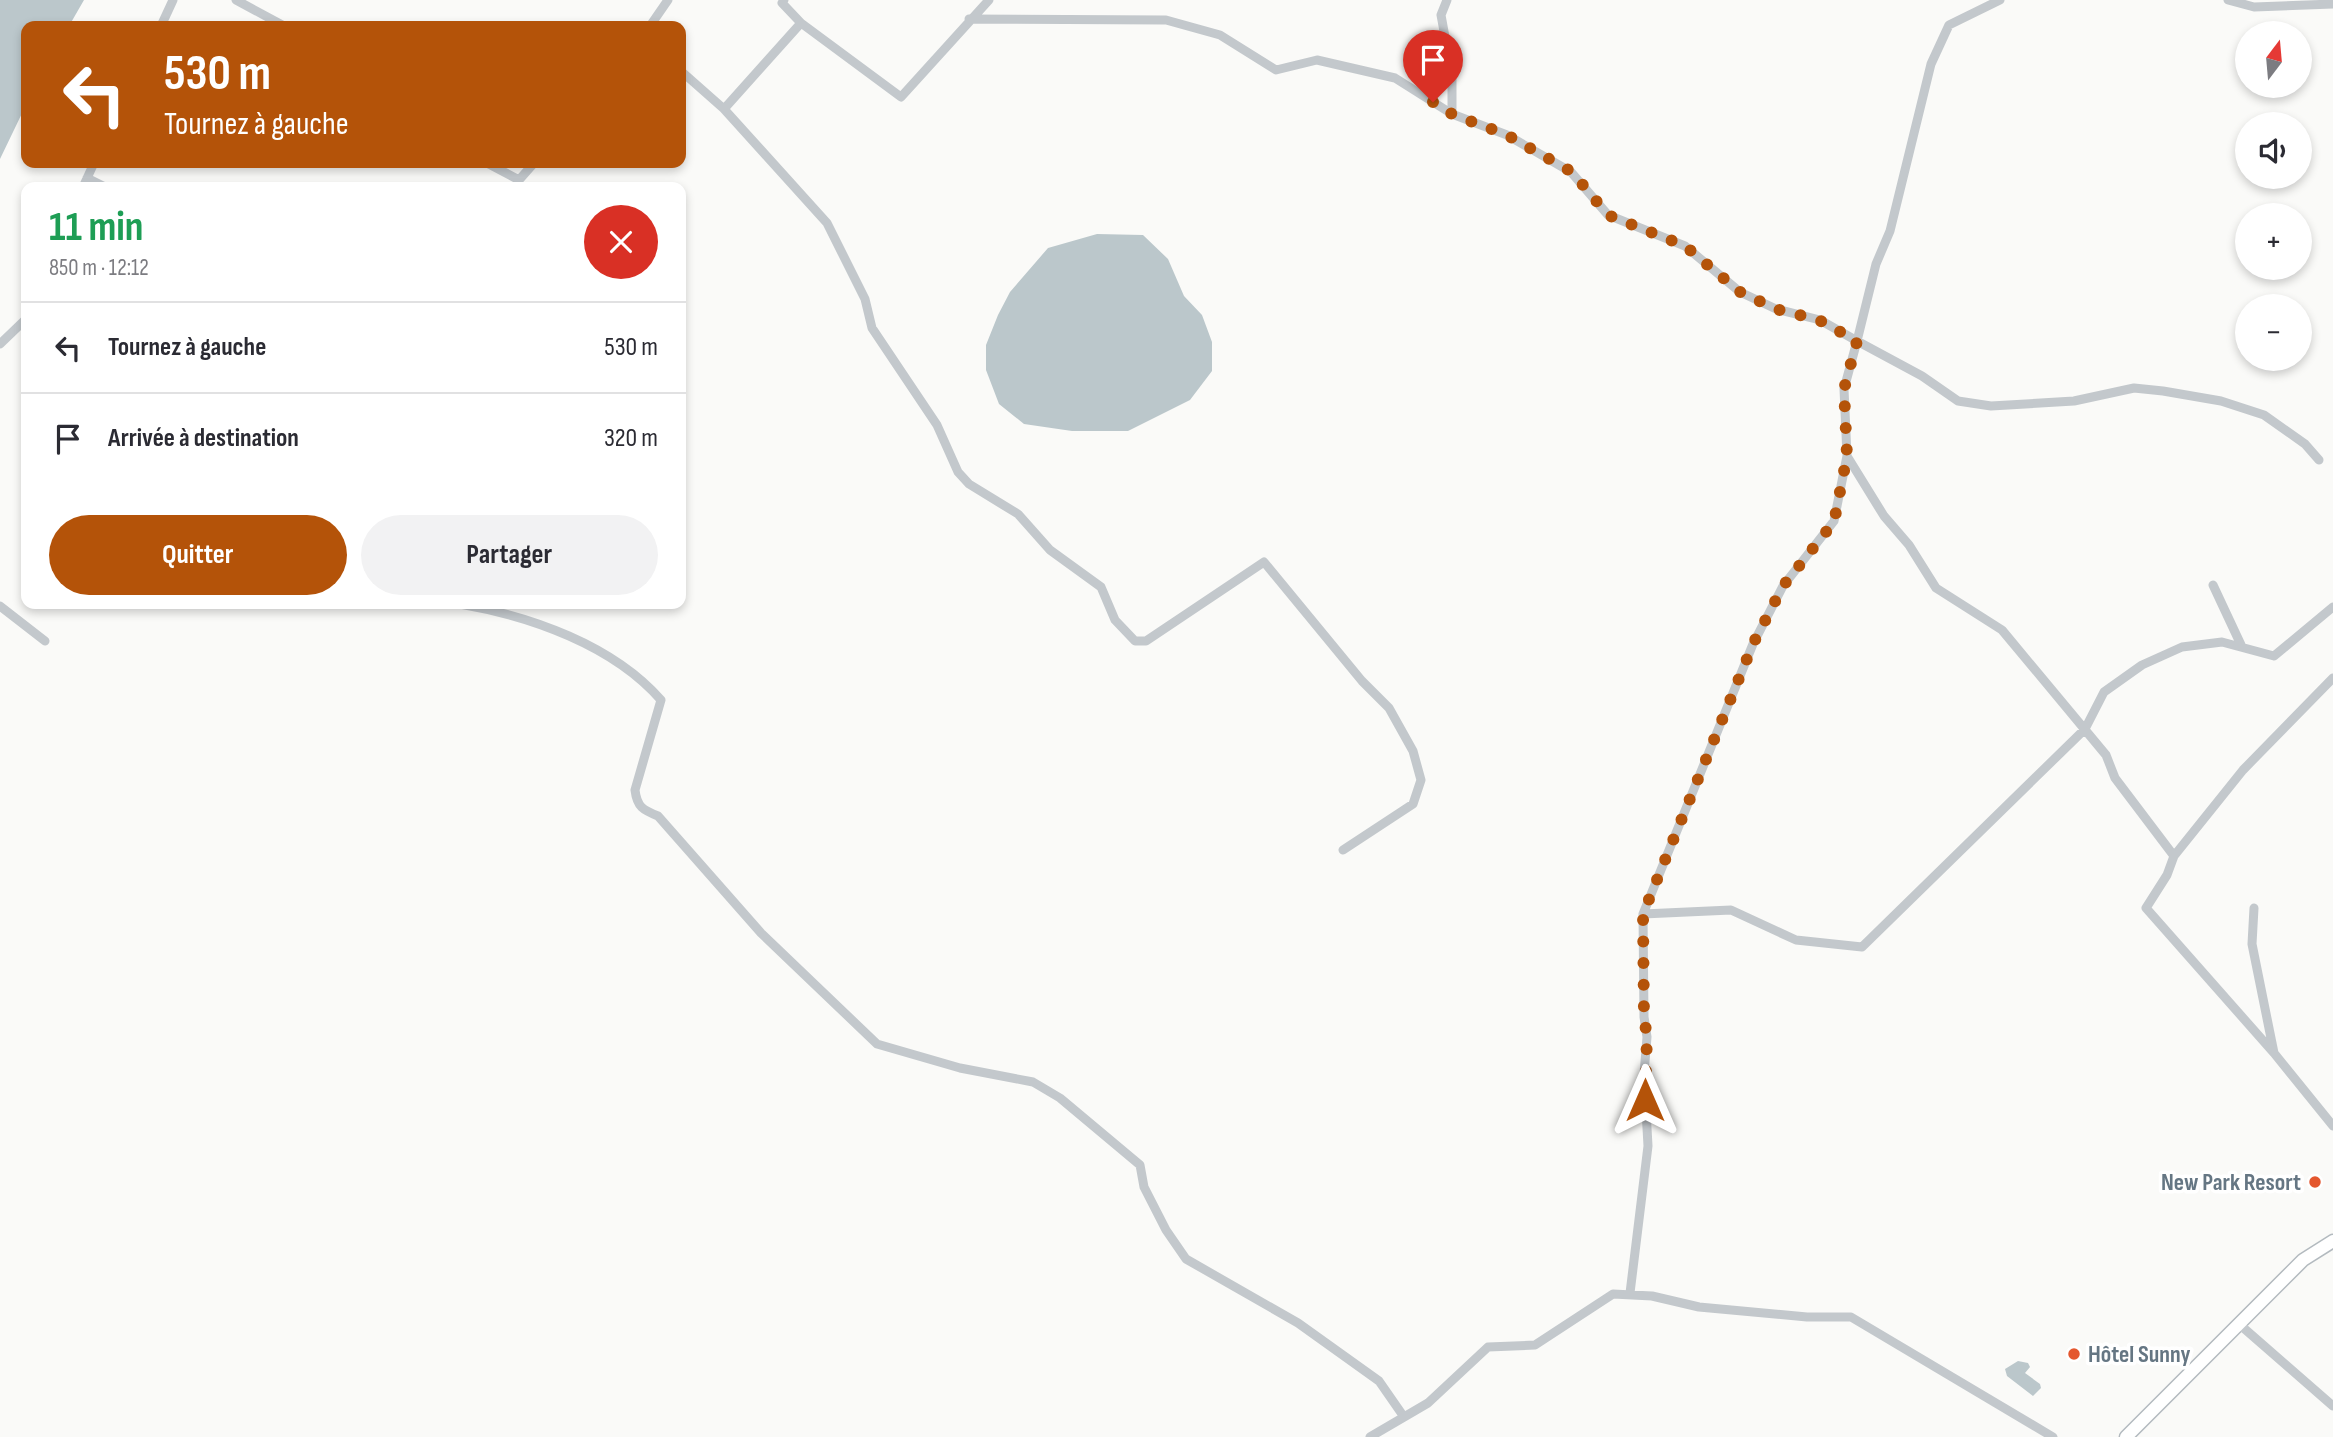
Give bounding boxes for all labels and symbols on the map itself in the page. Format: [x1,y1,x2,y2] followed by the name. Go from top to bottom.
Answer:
[2235,21,2312,98] north arrow
[1403,30,1463,102] pin
[1608,1063,1682,1137] position arrow
[2161,1168,2301,1197] place label: New Park Resort
[2307,1174,2323,1190] marker: New Park Resort
[2088,1340,2191,1369] place label: Hôtel Sunny
[2066,1346,2082,1362] marker: Hôtel Sunny

